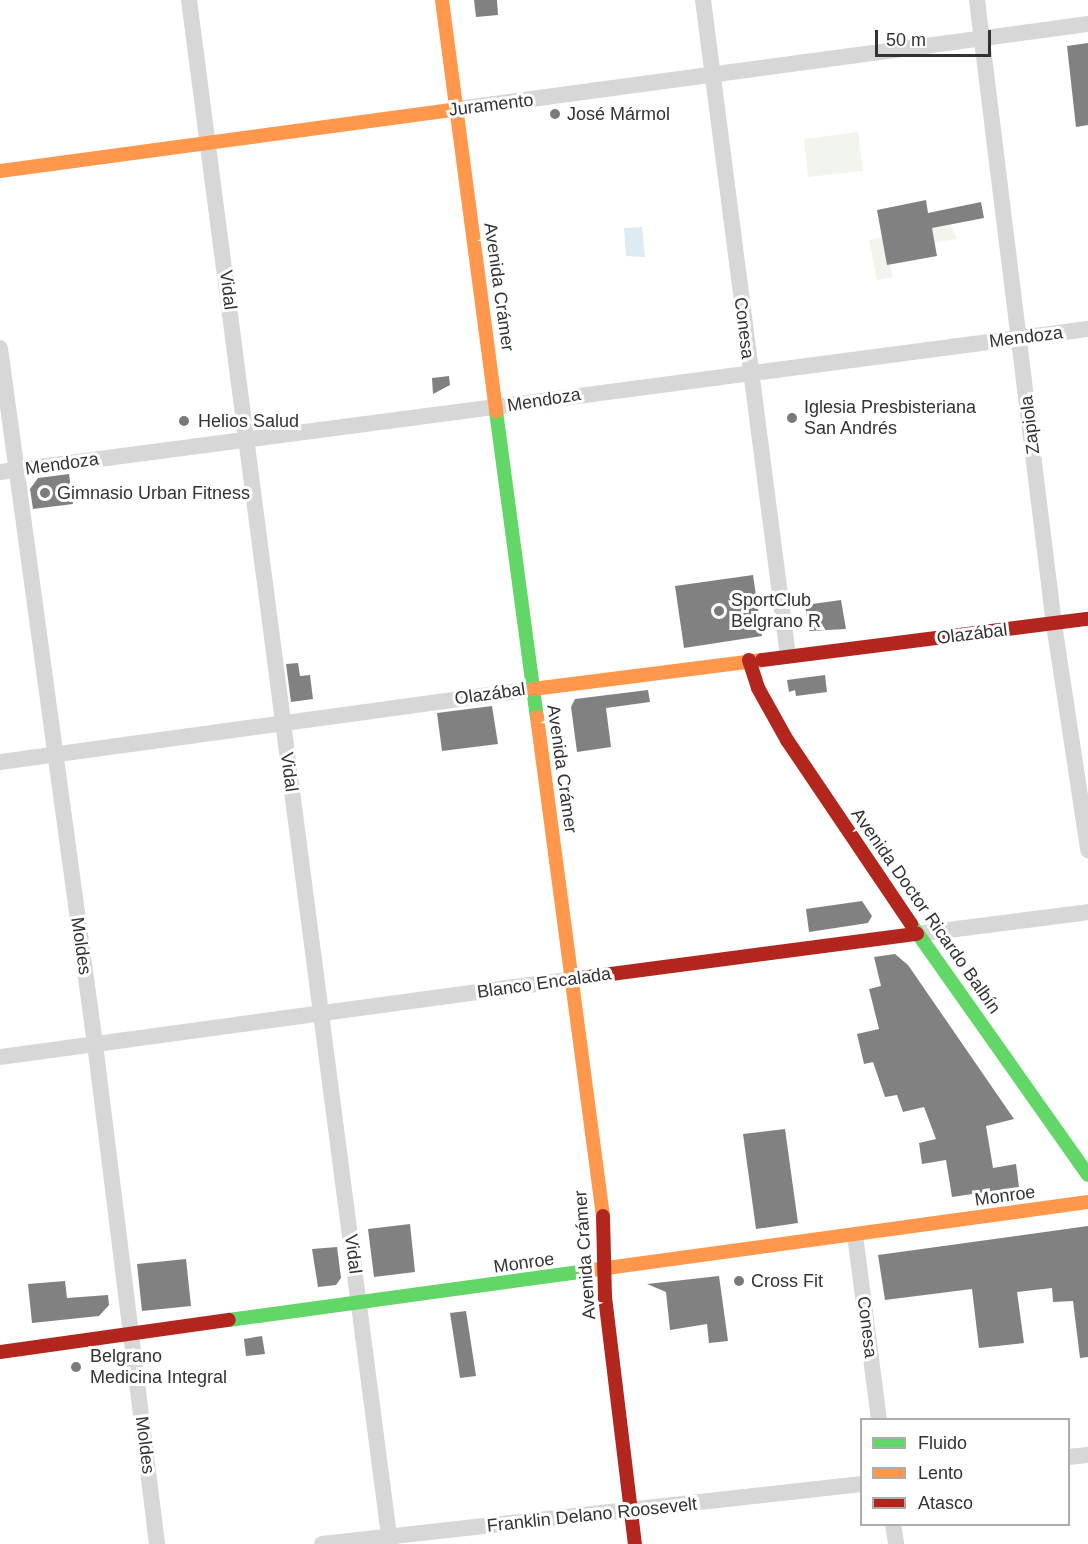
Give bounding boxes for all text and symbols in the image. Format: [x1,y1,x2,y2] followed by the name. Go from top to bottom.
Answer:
[878,18,994,56] scale bar
[886,30,926,50] text: 50 m
[447,89,535,121] street label: Juramento
[567,103,670,125] place label: José Mármol
[548,107,562,121] marker: José Mármol
[479,221,519,353] street label: Avenida Crámer
[215,269,241,311] street label: Vidal
[729,296,759,360] street label: Conesa
[988,322,1064,352] street label: Mendoza
[506,384,582,416] street label: Mendoza
[1016,394,1044,456] street label: Zapiola
[804,397,976,440] place label: Iglesia Presbisteriana San Andrés
[198,410,299,432] place label: Helios Salud
[785,411,799,425] marker: Iglesia Presbisteriana San Andrés
[175,412,193,430] marker: Helios Salud
[24,448,100,480] street label: Mendoza
[57,482,250,504] place label: Gimnasio Urban Fitness
[38,486,52,500] marker: Gimnasio Urban Fitness
[731,590,821,632] place label: SportClub Belgrano R
[712,604,726,618] marker: SportClub Belgrano R
[935,619,1009,649] street label: Olazábal
[453,678,527,710] street label: Olazábal
[542,703,582,835] street label: Avenida Crámer
[276,751,302,793] street label: Vidal
[847,804,1005,1018] street label: Avenida Doctor Ricardo Balbín
[66,916,96,976] street label: Moldes
[476,963,612,1003] street label: Blanco Encalada
[973,1181,1037,1211] street label: Monroe
[570,1190,600,1320] street label: Avenida Crámer
[340,1233,366,1275] street label: Vidal
[492,1248,556,1278] street label: Monroe
[751,1270,823,1292] place label: Cross Fit
[732,1274,746,1288] marker: Cross Fit
[852,1295,882,1359] street label: Conesa
[90,1346,227,1388] place label: Belgrano Medicina Integral
[67,1358,85,1376] marker: Belgrano Medicina Integral
[131,1415,159,1475] street label: Moldes
[860,1418,1070,1526] legend
[918,1433,967,1453] text: Fluido
[918,1463,963,1483] text: Lento
[486,1493,698,1537] street label: Franklin Delano Roosevelt
[918,1493,973,1513] text: Atasco

